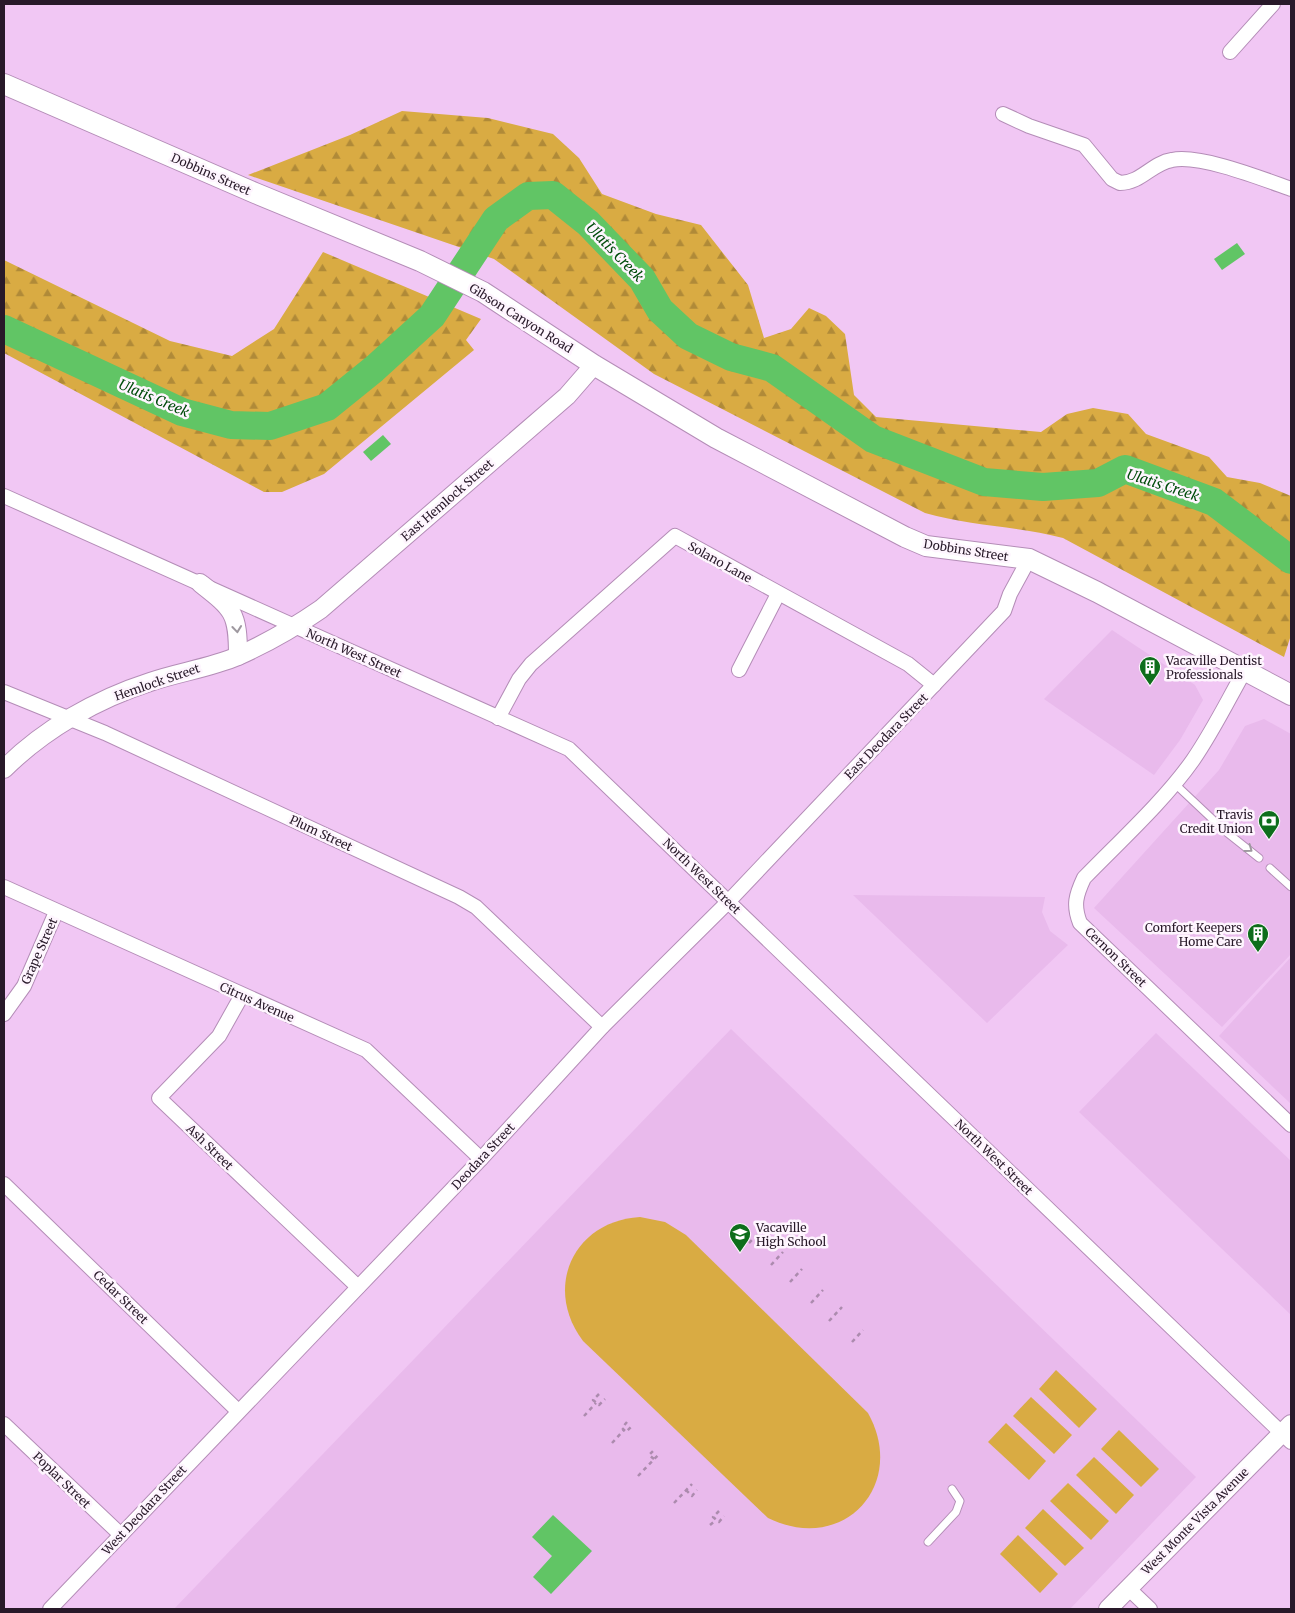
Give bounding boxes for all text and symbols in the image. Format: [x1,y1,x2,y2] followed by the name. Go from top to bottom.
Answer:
[169,150,253,198] street label: Dobbins Street
[582,219,648,286] water label: Ulatis Creek
[467,280,575,356] street label: Gibson Canyon Road
[116,375,192,421] water label: Ulatis Creek
[398,456,496,544] street label: East Hemlock Street
[1124,465,1202,505] water label: Ulatis Creek
[923,536,1010,564] street label: Dobbins Street
[685,538,755,586] street label: Solano Lane
[231,625,242,633] one-way arrow
[304,625,404,681] street label: North West Street
[1165,653,1262,682] place label: Vacaville Dentist Professionals
[1138,655,1162,686] building icon: Vacaville Dentist Professionals
[112,660,202,704] street label: Hemlock Street
[841,690,931,782] street label: East Deodara Street
[1180,807,1253,836] place label: Travis Credit Union
[1257,809,1281,840] bank icon: Travis Credit Union
[287,812,355,854] street label: Plum Street
[660,835,744,917] street label: North West Street
[1243,843,1253,852] one-way arrow
[18,915,60,987] street label: Grape Street
[1145,920,1242,949] place label: Comfort Keepers Home Care
[1246,922,1270,953] building icon: Comfort Keepers Home Care
[1082,924,1150,990] street label: Cernon Street
[217,979,297,1025] street label: Citrus Avenue
[952,1116,1036,1198] street label: North West Street
[448,1119,518,1192] street label: Deodara Street
[183,1120,237,1173] street label: Ash Street
[755,1220,827,1249] place label: Vacaville High School
[728,1222,752,1253] school or university icon: Vacaville High School
[90,1267,152,1327] street label: Cedar Street
[30,1449,94,1511] street label: Poplar Street
[98,1462,190,1559] street label: West Deodara Street
[1138,1464,1252,1578] street label: West Monte Vista Avenue

